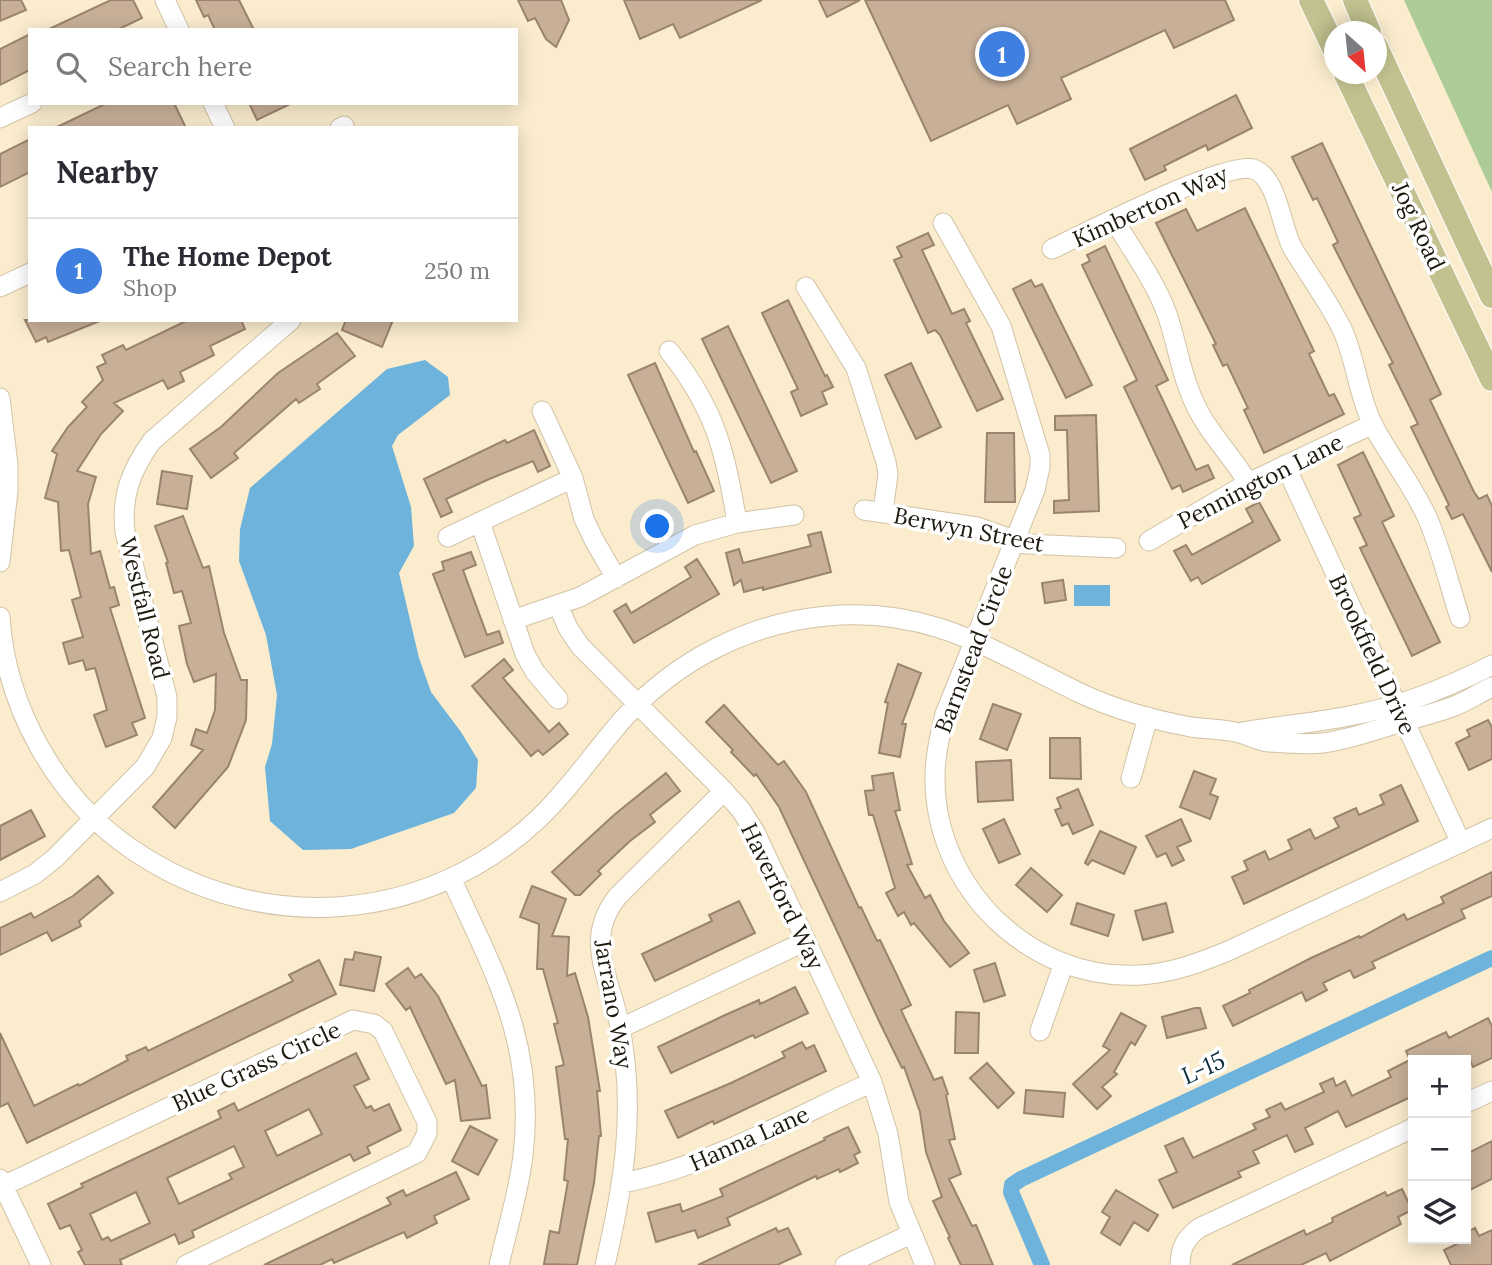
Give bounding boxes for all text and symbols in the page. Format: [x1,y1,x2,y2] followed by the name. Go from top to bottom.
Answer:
[1324,21,1387,84] north arrow
[28,28,518,105] search box
[979,28,1025,80] pin: 1
[52,48,90,86] icon: search
[108,50,252,83] text: Search here
[56,153,158,191] text: Nearby
[1068,158,1233,253] street label: Kimberton Way
[1386,176,1452,275] street label: Jog Road
[123,240,331,273] text: The Home Depot
[74,256,84,285] text: 1
[424,256,490,285] text: 250 m
[123,273,177,302] text: Shop
[1172,427,1348,535] street label: Pennington Lane
[891,500,1047,558] street label: Berwyn Street
[640,509,674,543] your location
[113,534,177,682] street label: Westfall Road
[928,561,1018,737] street label: Barnstead Circle
[1323,569,1423,739] street label: Brookfield Drive
[735,818,831,975] street label: Haverford Way
[588,936,640,1072] street label: Jarrano Way
[167,1014,345,1118] street label: Blue Grass Circle
[1176,1045,1230,1091] water label: L-15
[1408,1055,1471,1244] map controls
[1408,1055,1471,1118] button: +
[685,1099,813,1177] street label: Hanna Lane
[1408,1118,1471,1181] button: −
[1408,1181,1471,1244] button: layers

